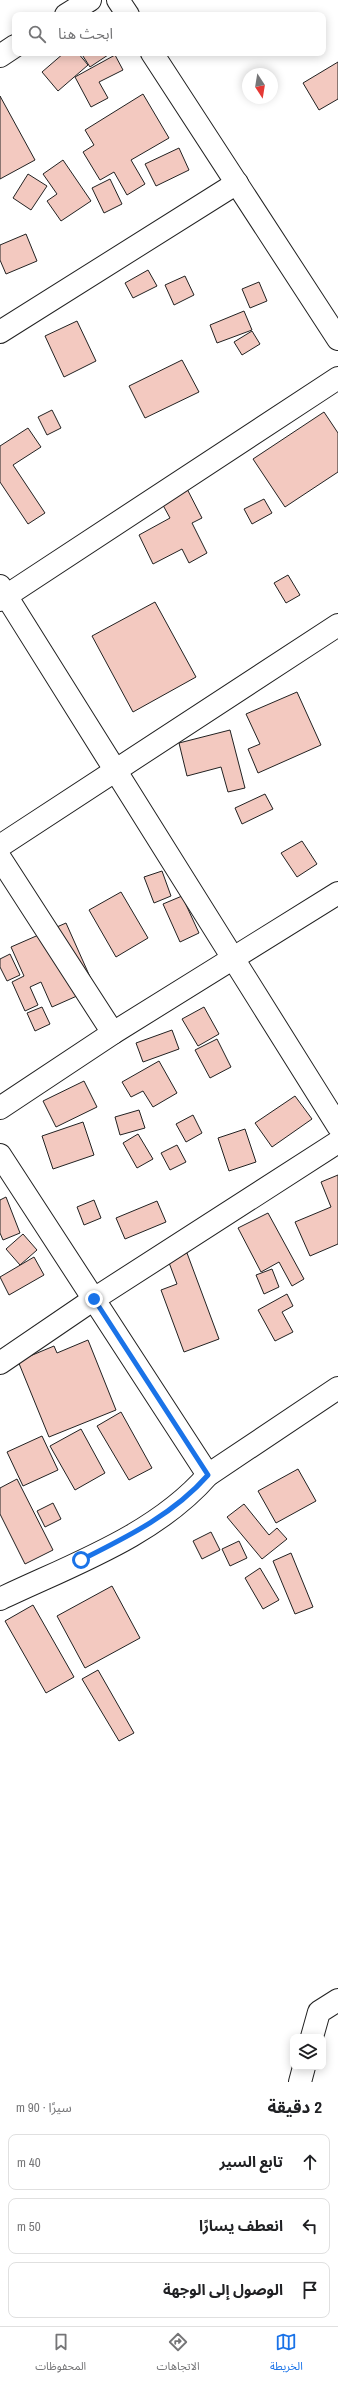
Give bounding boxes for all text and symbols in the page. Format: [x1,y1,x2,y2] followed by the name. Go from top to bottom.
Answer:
[12,12,326,56] search box
[26,23,48,45] icon: search
[58,23,113,44] text: ابحث هنا
[242,68,278,104] north arrow
[85,1290,103,1308] route end
[72,1551,90,1569] route start
[290,2034,326,2070] map controls
[290,2034,326,2070] button: layers
[268,2095,322,2118] text: 2 دقيقة
[16,2099,72,2116] text: سيرًا · 90 m
[219,2151,283,2172] text: تابع السير
[299,2151,321,2173] icon: ahead
[17,2154,41,2171] text: 40 m
[199,2215,283,2236] text: انعطف يسارًا
[299,2215,321,2237] icon: left
[17,2218,41,2235] text: 50 m
[163,2279,283,2300] text: الوصول إلى الوجهة
[299,2279,321,2301] icon: arrive
[35,2331,86,2378] tab: المحفوظات
[157,2331,200,2378] tab: الاتجاهات
[270,2331,303,2378] tab: الخريطة

